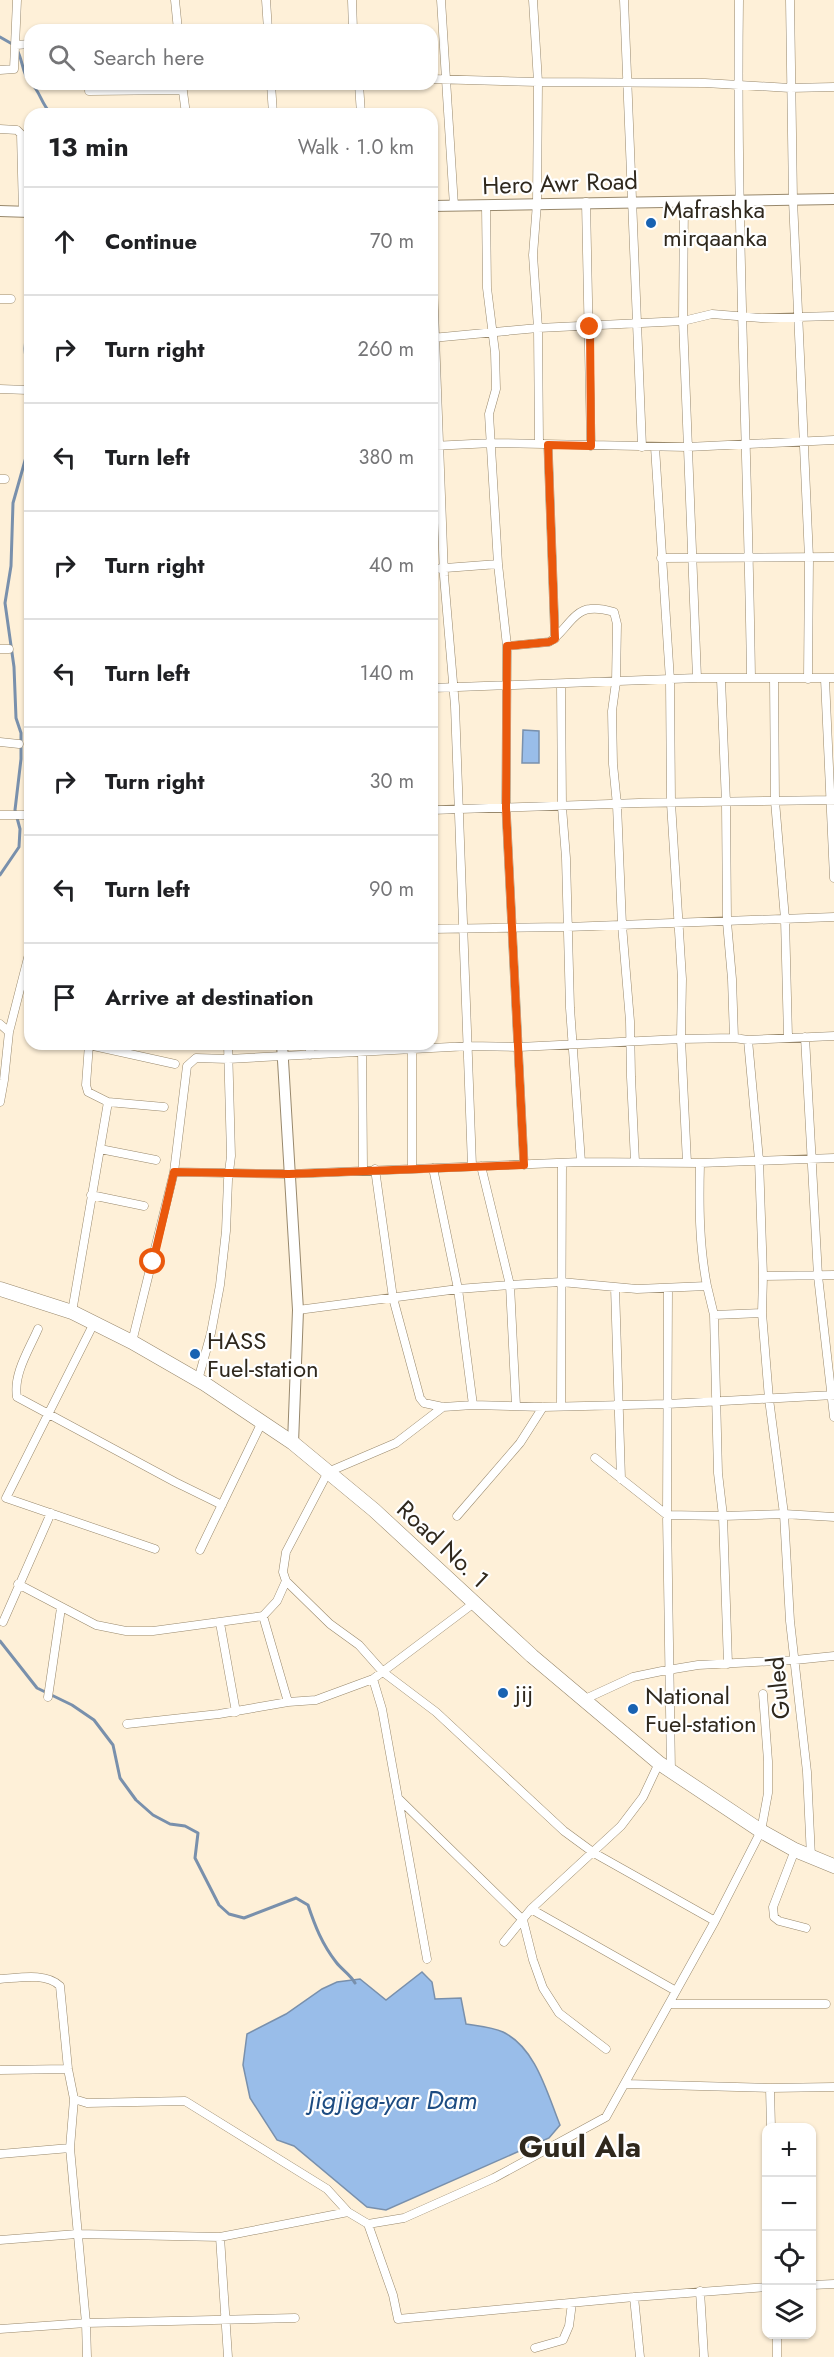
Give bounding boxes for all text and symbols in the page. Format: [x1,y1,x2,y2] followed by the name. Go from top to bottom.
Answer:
[24,24,438,90] search box
[45,41,78,74] icon: search
[93,41,204,73] text: Search here
[48,128,129,166] text: 13 min
[298,133,414,162] text: Walk · 1.0 km
[482,163,638,203] street label: Hero Awr Road
[663,192,767,255] place label: Mafrashka mirqaanka
[644,216,658,230] marker: Mafrashka mirqaanka
[48,225,81,258] icon: ahead
[105,225,197,257] text: Continue
[370,227,414,256] text: 70 m
[576,313,602,339] route end
[48,333,81,366] icon: right
[105,333,205,365] text: Turn right
[358,335,414,364] text: 260 m
[48,441,81,474] icon: left
[105,441,190,473] text: Turn left
[359,443,414,472] text: 380 m
[48,549,81,582] icon: right
[105,549,205,581] text: Turn right
[369,551,414,580] text: 40 m
[48,657,81,690] icon: left
[105,657,190,689] text: Turn left
[360,659,414,688] text: 140 m
[48,765,81,798] icon: right
[105,765,205,797] text: Turn right
[369,767,414,796] text: 30 m
[48,873,81,906] icon: left
[105,873,190,905] text: Turn left
[369,875,414,904] text: 90 m
[48,981,81,1014] icon: arrive
[105,981,314,1013] text: Arrive at destination
[139,1248,165,1274] route start
[207,1323,319,1386] place label: HASS Fuel-station
[188,1347,202,1361] marker: HASS Fuel-station
[389,1492,497,1596] street label: Road No. 1
[757,1655,799,1721] street label: Guled
[513,1676,533,1711] place label: jij
[645,1678,757,1741] place label: National Fuel-station
[496,1686,510,1700] marker: jij
[626,1702,640,1716] marker: National Fuel-station
[305,2081,477,2119] water label: jigjiga-yar Dam
[762,2123,816,2339] map controls
[762,2123,816,2177] button: +
[519,2125,641,2168] district label: Guul Ala
[762,2177,816,2231] button: −
[762,2231,816,2285] button: locate
[762,2285,816,2339] button: layers

